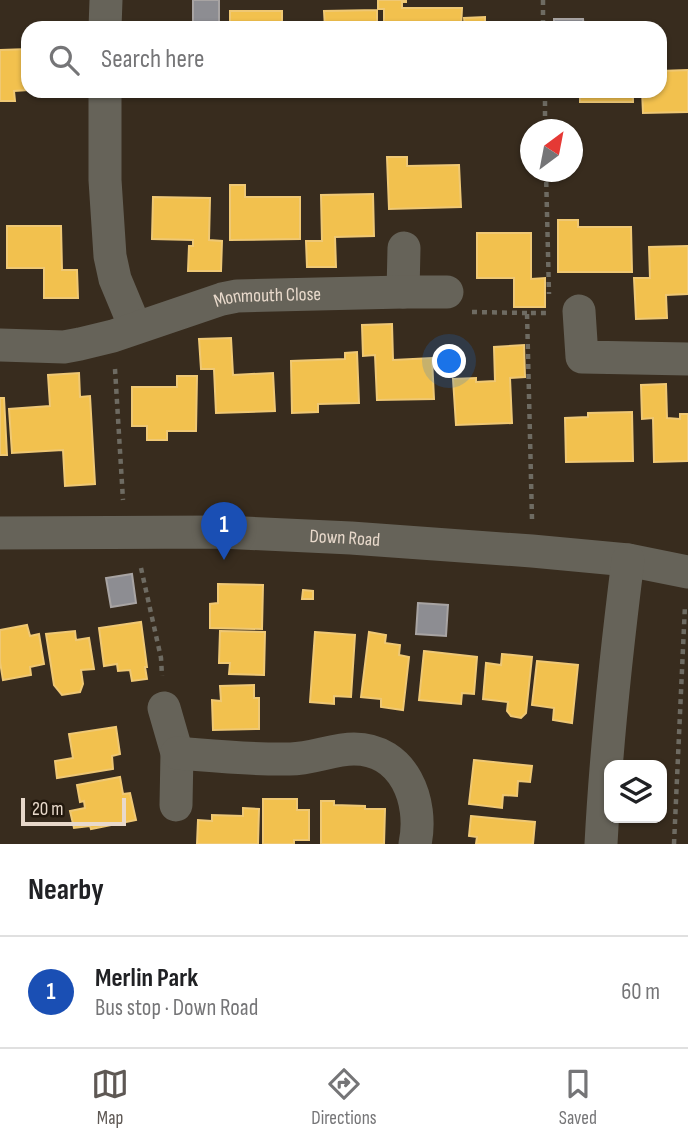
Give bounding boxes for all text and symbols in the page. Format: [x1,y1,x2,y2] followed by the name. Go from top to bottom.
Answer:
[21,21,667,98] search box
[45,41,83,79] icon: search
[101,44,204,75] text: Search here
[520,119,583,182] north arrow
[211,282,321,312] street label: Monmouth Close
[432,344,466,378] your location
[201,502,247,560] pin: 1
[309,525,381,552] street label: Down Road
[604,760,667,823] map controls
[604,760,667,823] button: layers
[21,795,126,827] scale bar
[32,798,64,821] text: 20 m
[28,872,104,908] text: Nearby
[95,963,198,994] text: Merlin Park
[46,978,56,1006] text: 1
[621,978,660,1006] text: 60 m
[95,994,258,1022] text: Bus stop · Down Road
[91,1065,129,1130] tab: Map
[311,1065,377,1130] tab: Directions
[559,1065,597,1130] tab: Saved

